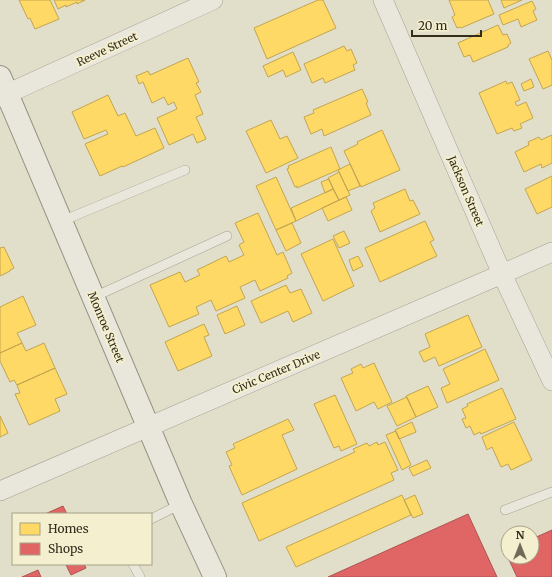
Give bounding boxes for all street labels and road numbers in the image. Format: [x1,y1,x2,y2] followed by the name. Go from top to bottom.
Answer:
[74,29,140,69] street label: Reeve Street
[444,153,487,229] street label: Jackson Street
[85,289,128,365] street label: Monroe Street
[230,347,322,397] street label: Civic Center Drive

